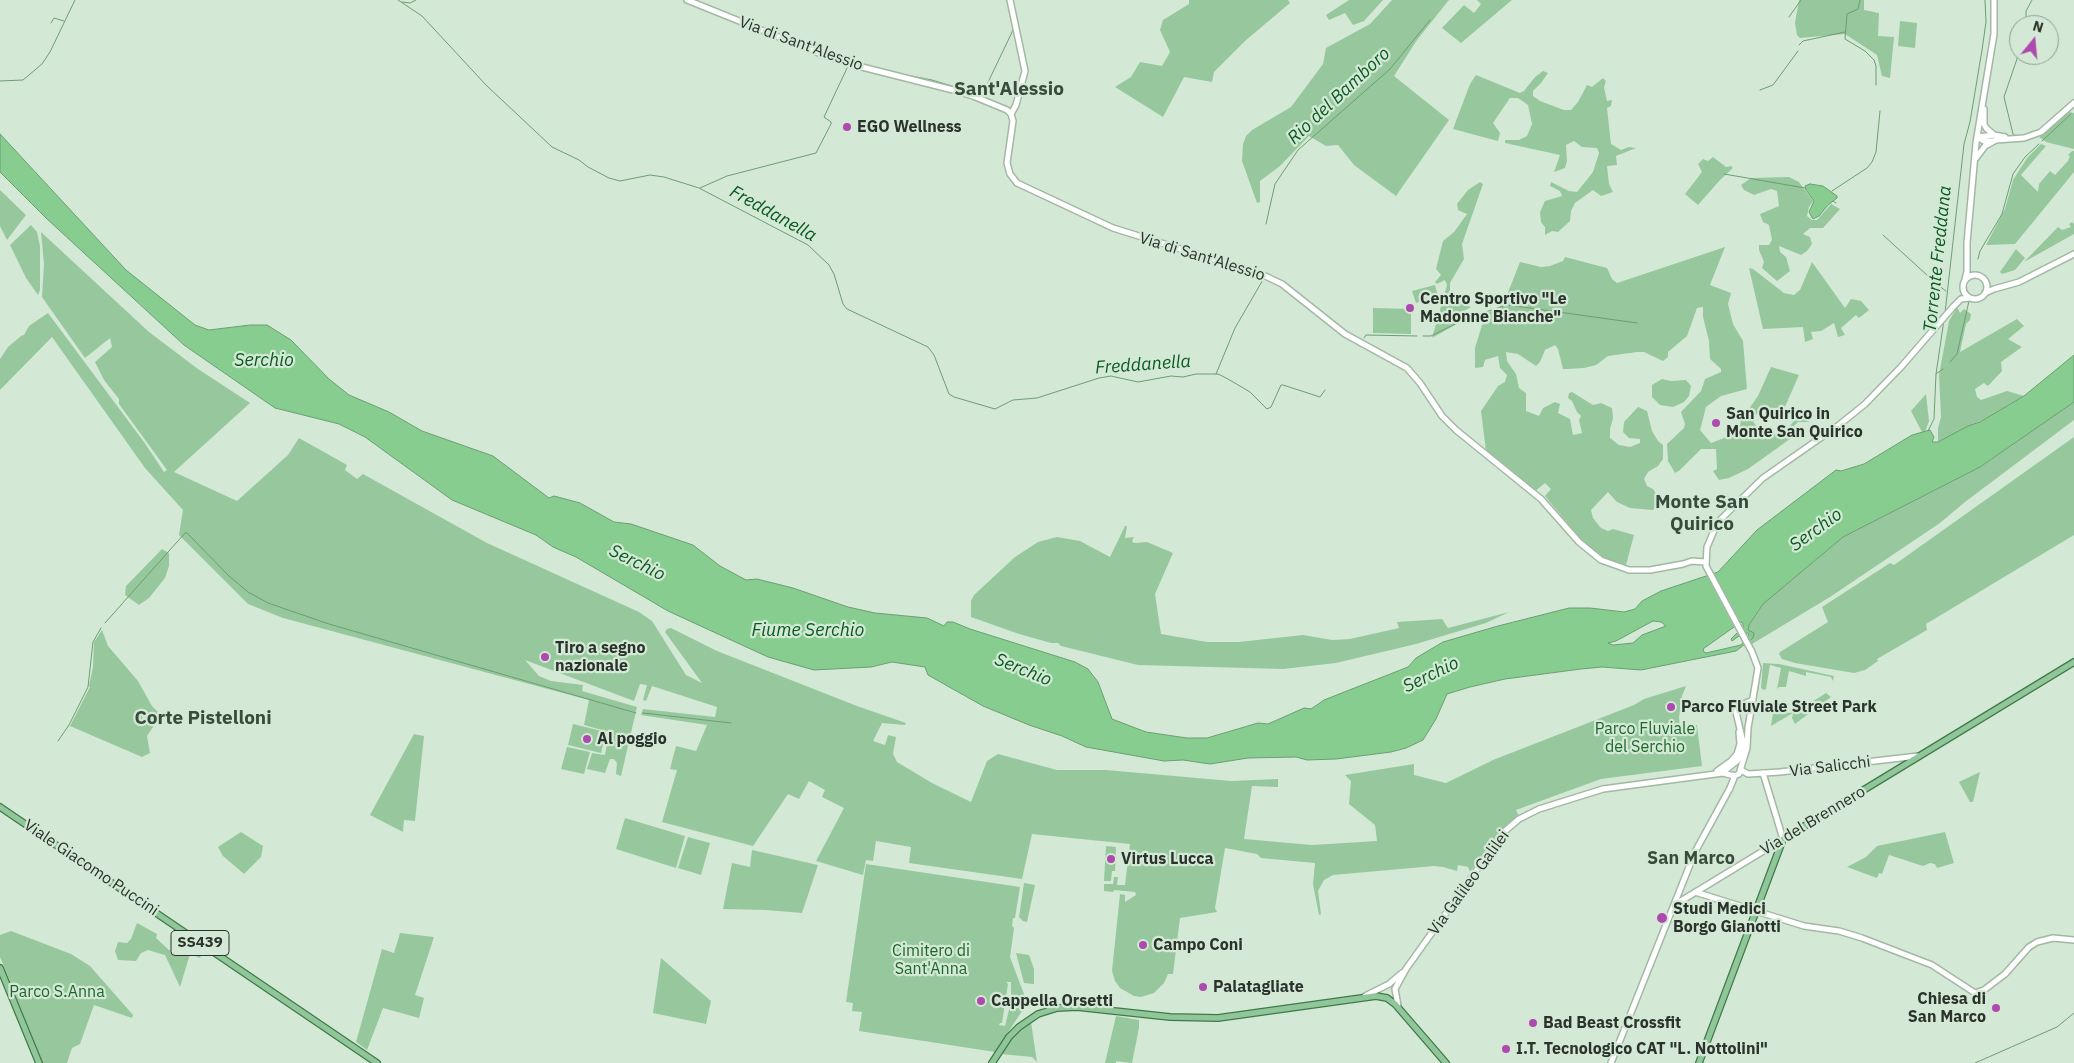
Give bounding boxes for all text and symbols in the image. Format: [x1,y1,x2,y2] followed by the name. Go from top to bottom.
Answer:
[736,13,866,75] street label: Via di Sant'Alessio
[2009,15,2059,65] north arrow
[2031,17,2046,37] text: N
[1283,43,1395,149] water label: Rio del Bamboro
[954,79,1064,101] district label: Sant'Alessio
[857,117,962,137] place label: EGO Wellness
[841,121,853,133] marker: EGO Wellness
[726,181,820,247] water label: Freddanella
[1920,185,1956,333] water label: Torrente Freddana
[1137,229,1267,285] street label: Via di Sant'Alessio
[1420,289,1567,327] place label: Centro Sportivo "Le Madonne Bianche"
[1404,302,1416,314] marker: Centro Sportivo "Le Madonne Bianche"
[234,350,294,372] water label: Serchio
[1094,351,1192,379] water label: Freddanella
[1726,404,1863,442] place label: San Quirico in Monte San Quirico
[1710,417,1722,429] marker: San Quirico in Monte San Quirico
[1655,492,1749,536] district label: Monte San Quirico
[1786,504,1846,556] water label: Serchio
[605,540,669,586] water label: Serchio
[752,620,864,642] water label: Fiume Serchio
[555,638,645,676] place label: Tiro a segno nazionale
[991,649,1055,691] water label: Serchio
[539,651,551,663] marker: Tiro a segno nazionale
[1399,652,1463,698] water label: Serchio
[1681,697,1877,717] place label: Parco Fluviale Street Park
[1665,701,1677,713] marker: Parco Fluviale Street Park
[134,708,272,730] district label: Corte Pistelloni
[1595,719,1695,757] park label: Parco Fluviale del Serchio
[597,729,667,749] place label: Al poggio
[581,733,593,745] marker: Al poggio
[1788,753,1872,781] street label: Via Salicchi
[1757,782,1869,860] street label: Via del Brennero
[20,816,162,920] street label: Viale Giacomo Puccini
[1424,827,1514,939] street label: Via Galileo Galilei
[1647,848,1735,870] district label: San Marco
[1121,849,1214,869] place label: Virtus Lucca
[1105,853,1117,865] marker: Virtus Lucca
[1673,899,1781,937] place label: Studi Medici Borgo Gianotti
[1655,911,1669,925] marker: Studi Medici Borgo Gianotti
[171,930,229,956] road number: SS439
[1153,935,1243,955] place label: Campo Coni
[1137,939,1149,951] marker: Campo Coni
[892,941,970,979] park label: Cimitero di Sant'Anna
[1213,977,1304,997] place label: Palatagliate
[1197,981,1209,993] marker: Palatagliate
[9,982,105,1002] park label: Parco S.Anna
[1908,989,1986,1027] place label: Chiesa di San Marco
[991,991,1113,1011] place label: Cappella Orsetti
[975,995,987,1007] marker: Cappella Orsetti
[1990,1002,2002,1014] marker: Chiesa di San Marco
[1543,1013,1681,1033] place label: Bad Beast Crossfit
[1527,1017,1539,1029] marker: Bad Beast Crossfit
[1516,1039,1768,1059] place label: I.T. Tecnologico CAT "L. Nottolini"
[1500,1043,1512,1055] marker: I.T. Tecnologico CAT "L. Nottolini"

